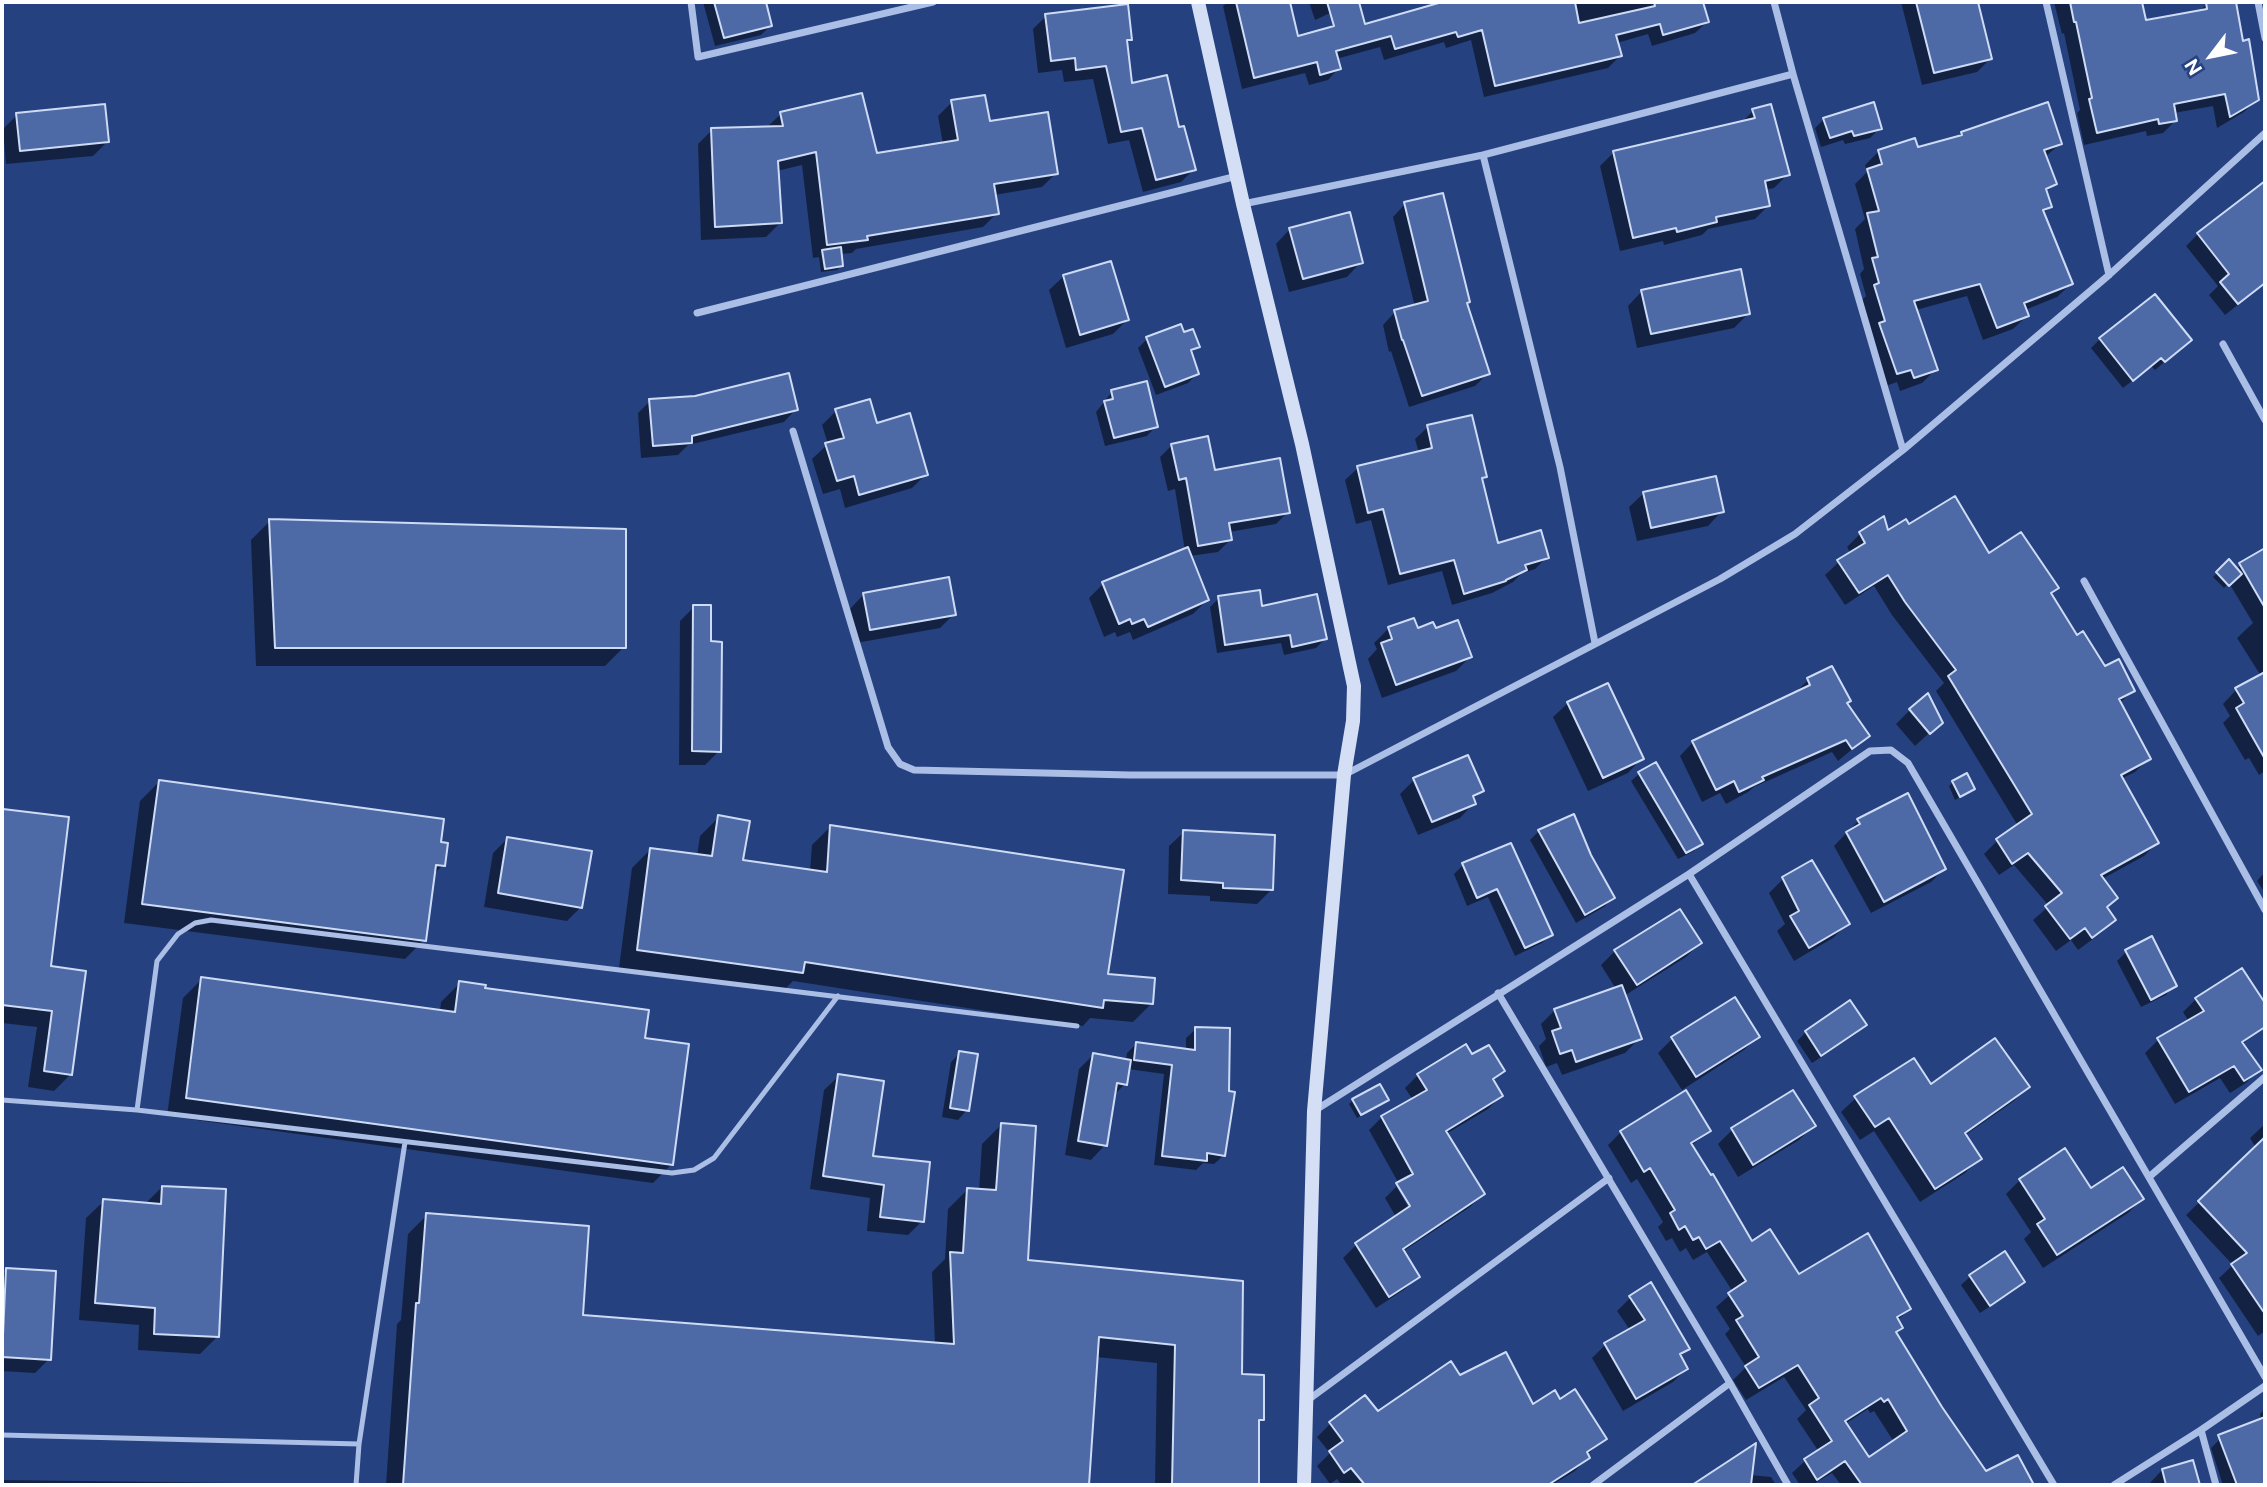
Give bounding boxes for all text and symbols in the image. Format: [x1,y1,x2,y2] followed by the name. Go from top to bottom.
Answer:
[2176,21,2246,91] north arrow
[2180,55,2206,79] text: N

